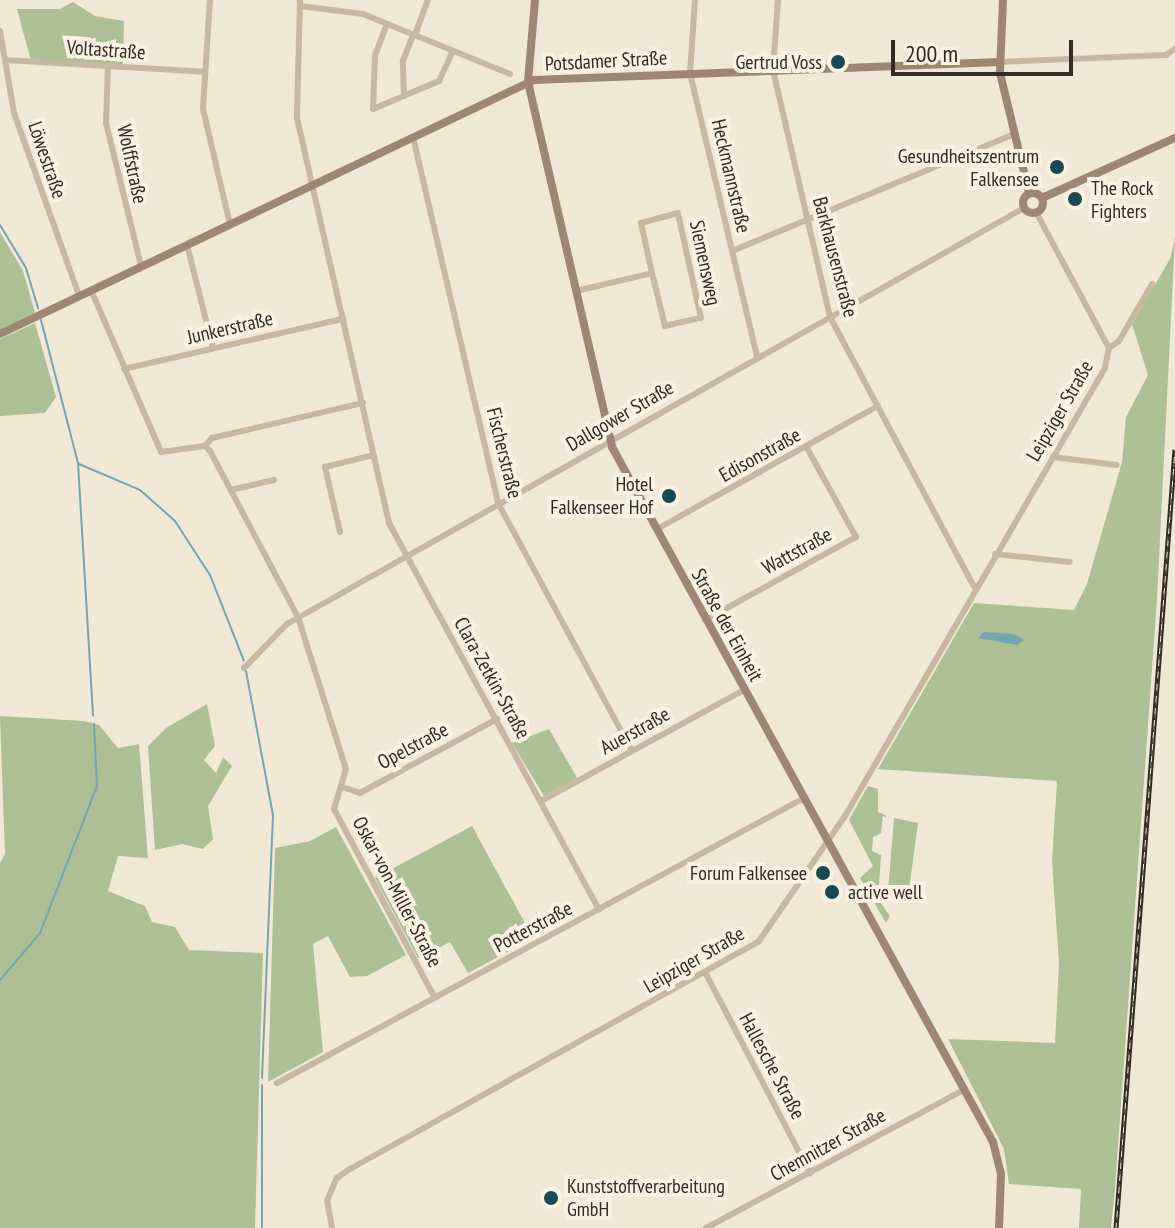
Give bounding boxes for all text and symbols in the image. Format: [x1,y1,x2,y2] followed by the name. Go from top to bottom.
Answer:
[895,24,1077,74] scale bar
[66,35,146,65] street label: Voltastraße
[905,38,958,69] text: 200 m
[544,46,668,76] street label: Potsdamer Straße
[735,50,822,74] place label: Gertrud Voss
[829,53,847,71] marker: Gertrud Voss
[706,117,756,235] street label: Heckmannstraße
[23,118,71,202] street label: Löwestraße
[112,122,152,206] street label: Wolffstraße
[898,144,1039,191] place label: Gesundheitszentrum Falkensee
[1046,156,1068,178] marker: Gesundheitszentrum Falkensee
[1091,176,1154,223] place label: The Rock Fighters
[1066,190,1084,208] marker: The Rock Fighters
[807,194,863,320] street label: Barkhausenstraße
[684,218,726,308] street label: Siemensweg
[185,306,275,350] street label: Junkerstraße
[1022,356,1098,466] street label: Leipziger Straße
[562,376,678,456] street label: Dallgower Straße
[481,405,527,501] street label: Fischerstraße
[715,423,805,487] street label: Edisonstraße
[550,472,653,519] place label: Hotel Falkenseer Hof
[660,487,678,505] marker: Hotel Falkenseer Hof
[758,522,836,580] street label: Wattstraße
[686,565,768,685] street label: Straße der Einheit
[449,613,535,743] street label: Clara-Zetkin-Straße
[596,702,674,760] street label: Auerstraße
[374,717,452,775] street label: Opelstraße
[347,812,447,972] street label: Oskar-von-Miller-Straße
[690,861,807,885] place label: Forum Falkensee
[814,864,832,882] marker: Forum Falkensee
[848,880,922,904] place label: active well
[823,883,841,901] marker: active well
[490,896,576,958] street label: Potterstraße
[639,922,749,998] street label: Leipziger Straße
[734,1009,810,1123] street label: Hallesche Straße
[766,1103,890,1187] street label: Chemnitzer Straße
[567,1174,725,1221] place label: Kunststoffverarbeitung GmbH
[542,1189,560,1207] marker: Kunststoffverarbeitung GmbH

